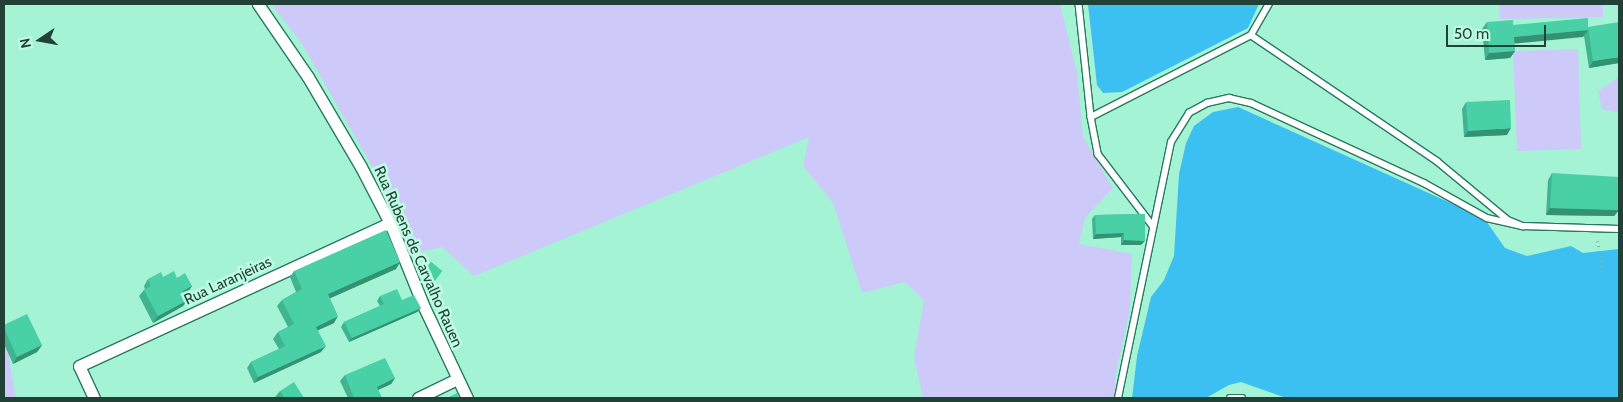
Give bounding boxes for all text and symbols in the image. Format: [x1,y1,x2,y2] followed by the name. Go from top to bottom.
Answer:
[15,15,65,65] north arrow
[1448,15,1548,47] scale bar
[1454,25,1489,43] text: 50 m
[15,36,35,50] text: N
[370,164,466,350] street label: Rua Rubens de Carvalho Rauen
[181,253,275,309] street label: Rua Laranjeiras

